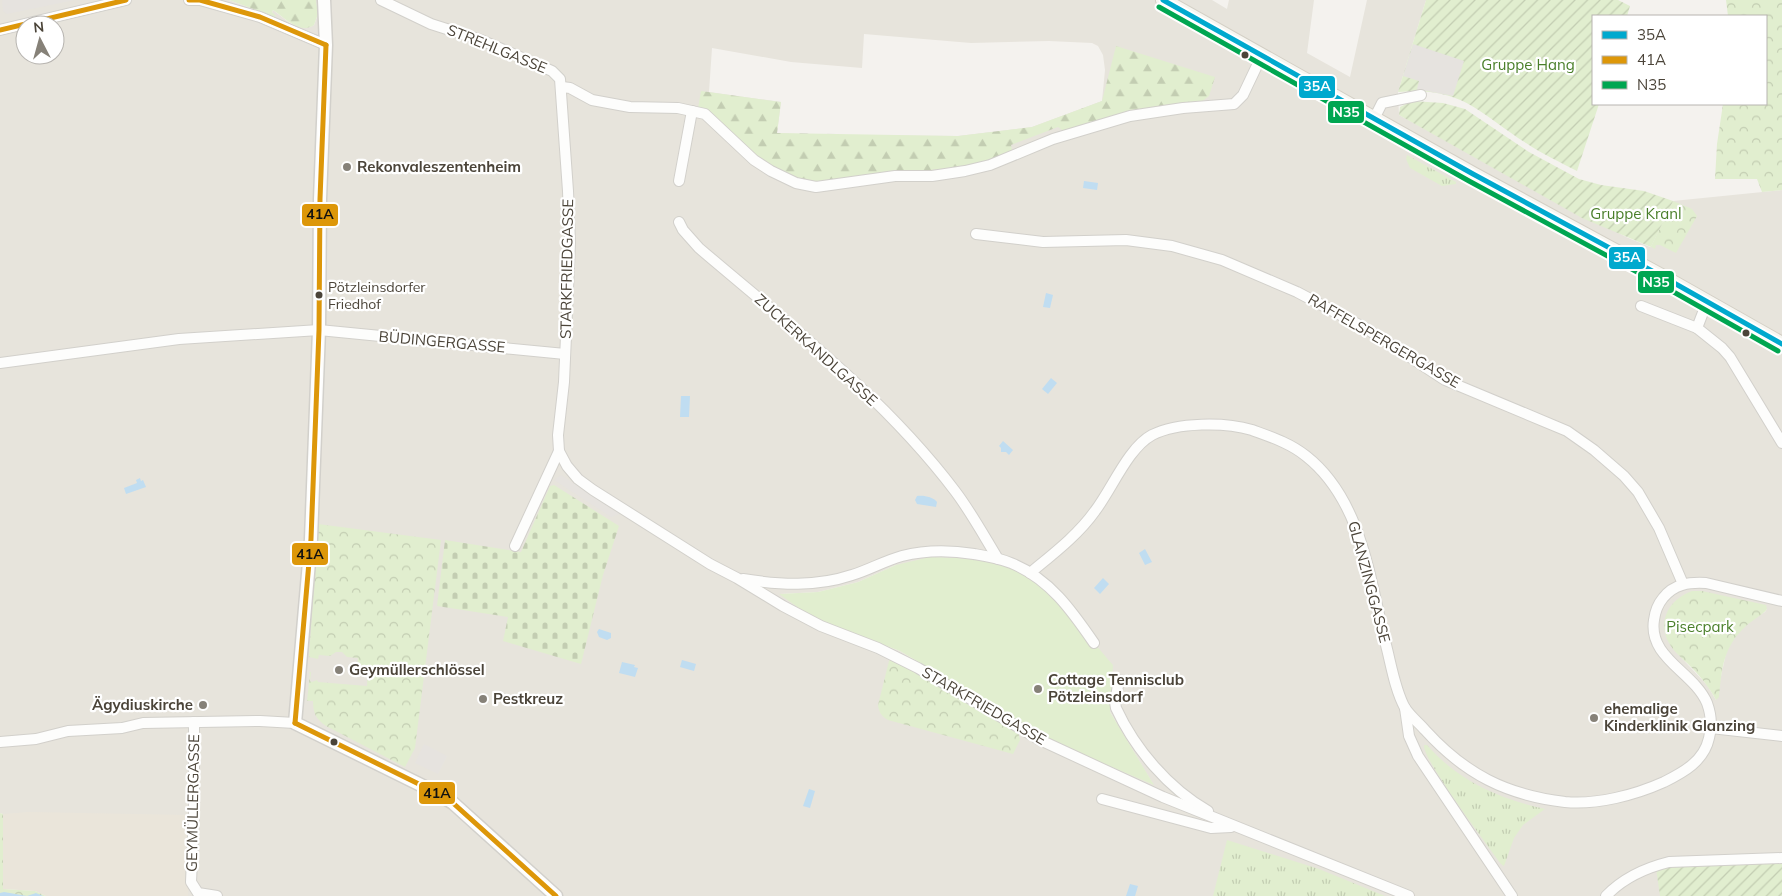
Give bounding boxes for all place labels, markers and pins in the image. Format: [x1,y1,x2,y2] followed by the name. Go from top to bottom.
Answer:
[1240,50,1250,60] unlabelled marker
[357,157,521,176] place label: Rekonvaleszentenheim
[341,161,353,173] marker: Rekonvaleszentenheim
[328,278,426,313] place label: Pötzleinsdorfer Friedhof
[314,290,324,300] marker: Pötzleinsdorfer Friedhof
[1741,328,1751,338] unlabelled marker
[349,660,485,679] place label: Geymüllerschlössel
[333,664,345,676] marker: Geymüllerschlössel
[1048,670,1184,706] place label: Cottage Tennisclub Pötzleinsdorf
[1032,683,1044,695] marker: Cottage Tennisclub Pötzleinsdorf
[493,689,563,708] place label: Pestkreuz
[477,693,489,705] marker: Pestkreuz
[92,695,193,714] place label: Ägydiuskirche
[197,699,209,711] marker: Ägydiuskirche
[1604,699,1755,735] place label: ehemalige Kinderklinik Glanzing
[1588,712,1600,724] marker: ehemalige Kinderklinik Glanzing
[329,737,339,747] unlabelled marker

